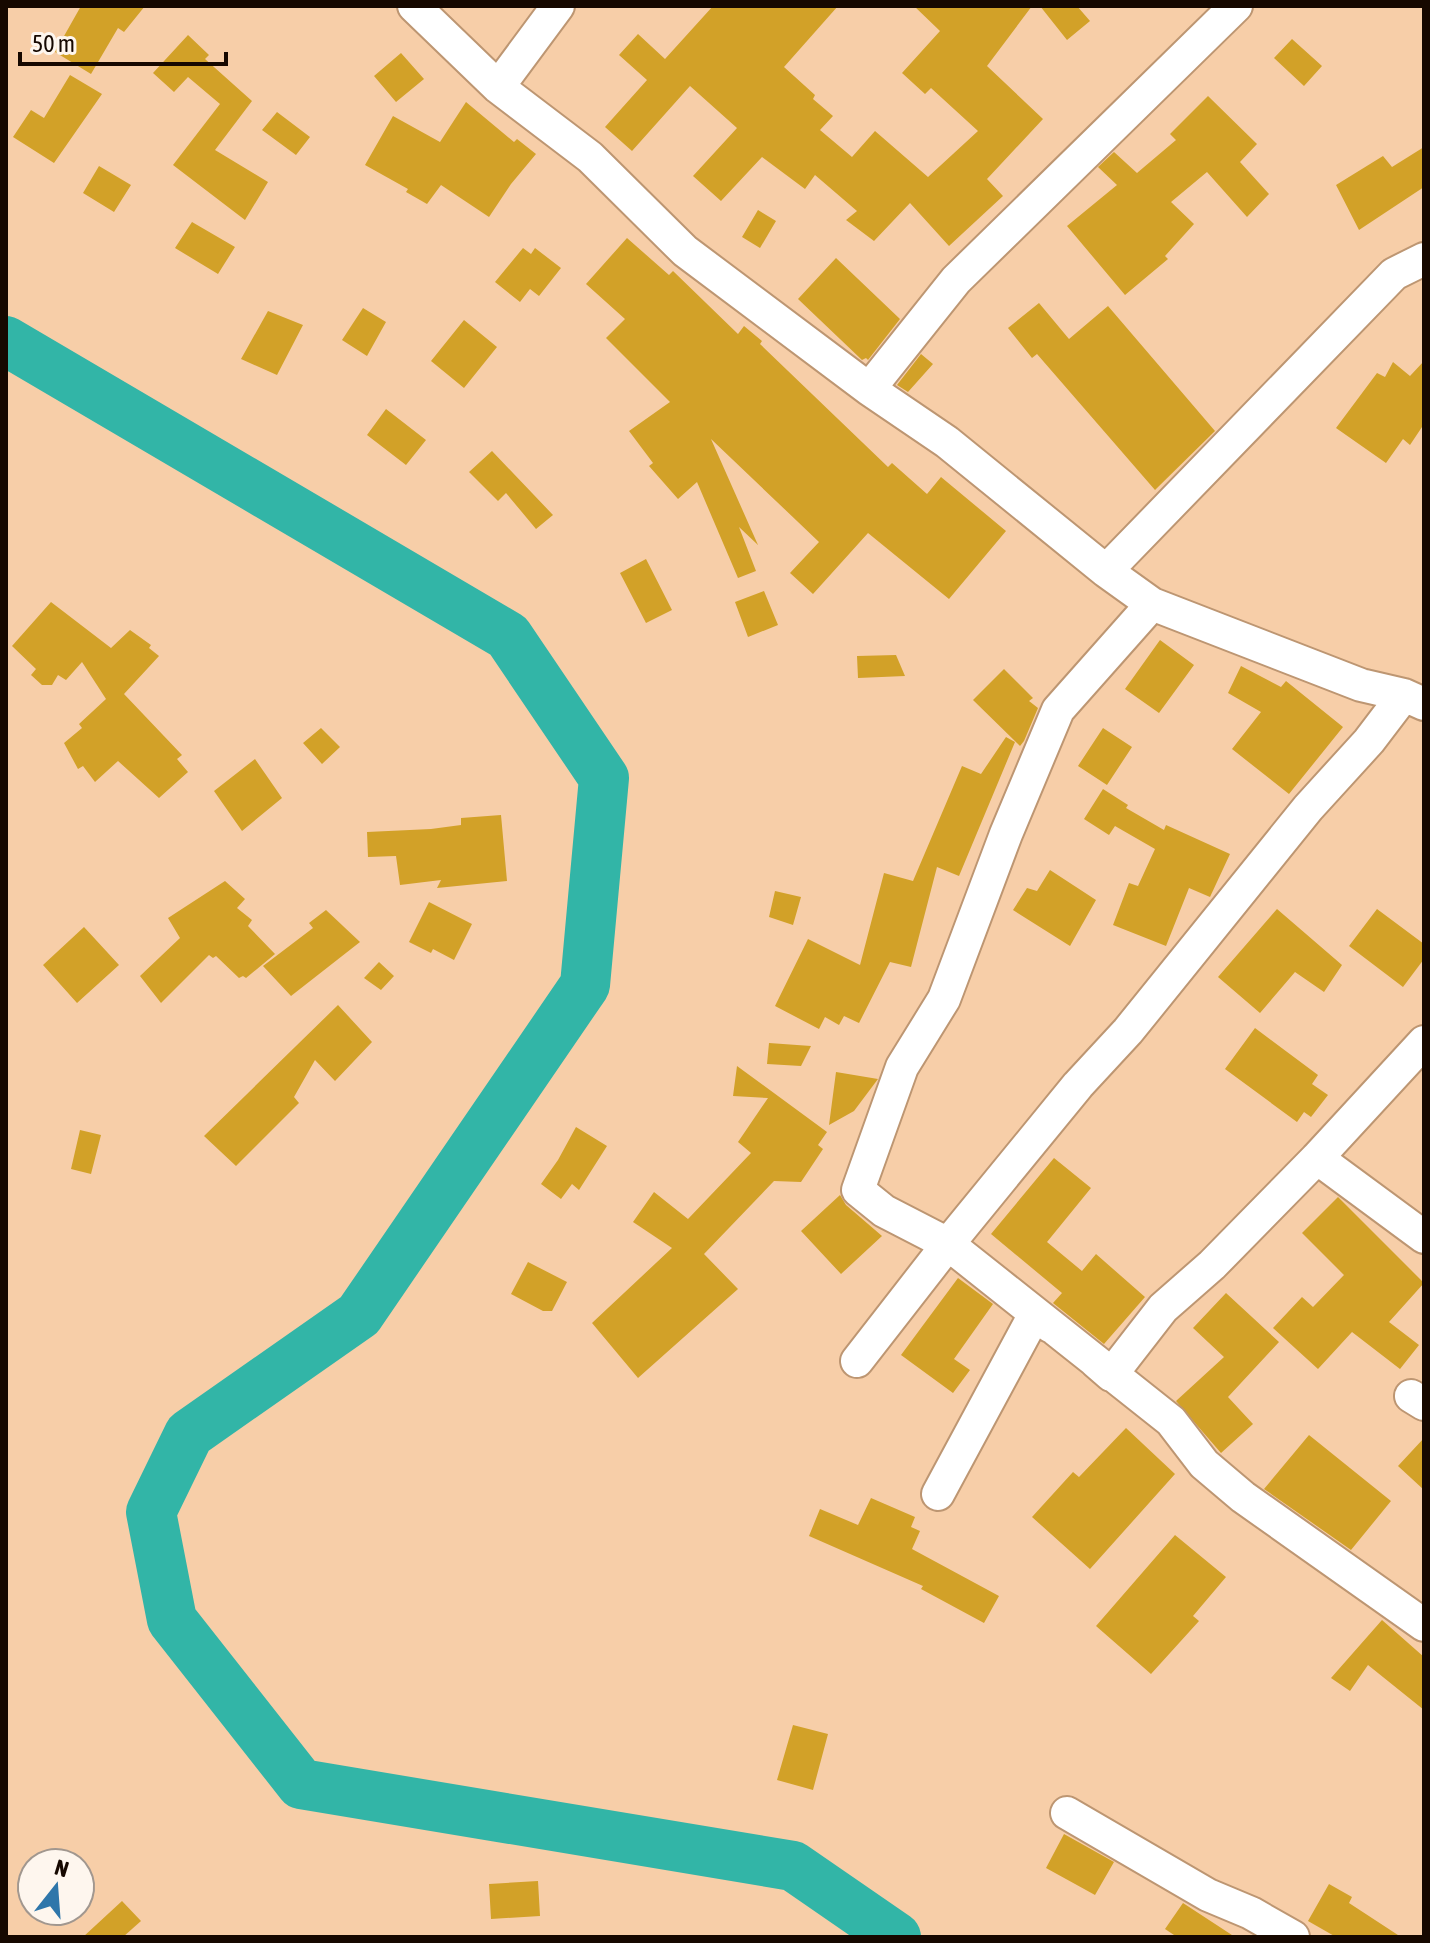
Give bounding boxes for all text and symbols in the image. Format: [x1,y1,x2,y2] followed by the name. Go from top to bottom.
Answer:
[20,16,226,66] scale bar
[32,30,75,57] text: 50 m
[16,1847,96,1927] north arrow
[52,1854,72,1882] text: N

